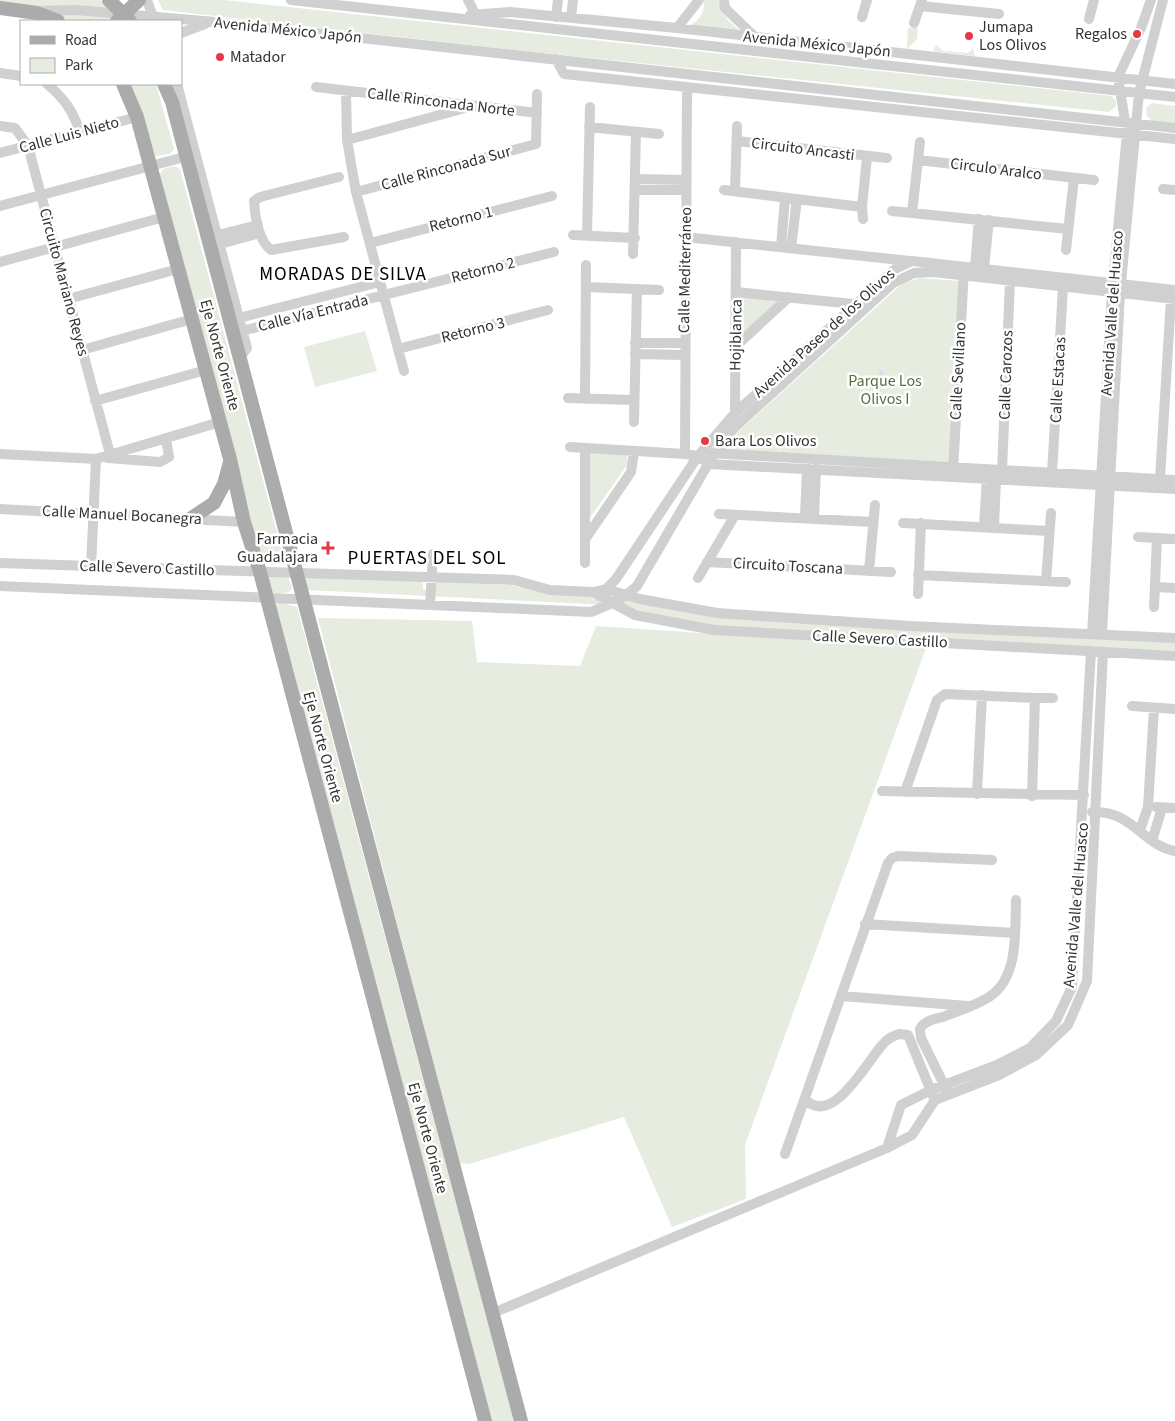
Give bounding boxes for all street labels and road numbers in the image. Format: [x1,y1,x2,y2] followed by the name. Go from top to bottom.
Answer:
[213,11,363,49] street label: Avenida México Japón
[742,25,892,63] street label: Avenida México Japón
[366,82,516,122] street label: Calle Rinconada Norte
[17,111,121,159] street label: Calle Luis Nieto
[750,132,856,166] street label: Circuito Ancasti
[379,140,514,196] street label: Calle Rinconada Sur
[949,152,1043,186] street label: Circulo Aralco
[427,200,495,238] street label: Retorno 1
[34,206,94,359] street label: Circuito Mariano Reyes
[673,207,697,333] street label: Calle Mediterráneo
[1095,230,1129,396] street label: Avenida Valle del Huasco
[449,251,517,289] street label: Retorno 2
[748,263,900,403] street label: Avenida Paseo de los Olivos
[256,289,370,337] street label: Calle Vía Entrada
[195,297,245,413] street label: Eje Norte Oriente
[724,299,748,371] street label: Hojiblanca
[439,311,507,349] street label: Retorno 3
[944,321,972,421] street label: Calle Sevillano
[993,330,1019,420] street label: Calle Carozos
[1045,336,1071,424] street label: Calle Estacas
[42,500,202,530] street label: Calle Manuel Bocanegra
[732,552,844,580] street label: Circuito Toscana
[79,555,215,581] street label: Calle Severo Castillo
[812,624,948,654] street label: Calle Severo Castillo
[298,689,348,805] street label: Eje Norte Oriente
[1058,822,1094,988] street label: Avenida Valle del Huasco
[403,1080,453,1196] street label: Eje Norte Oriente

